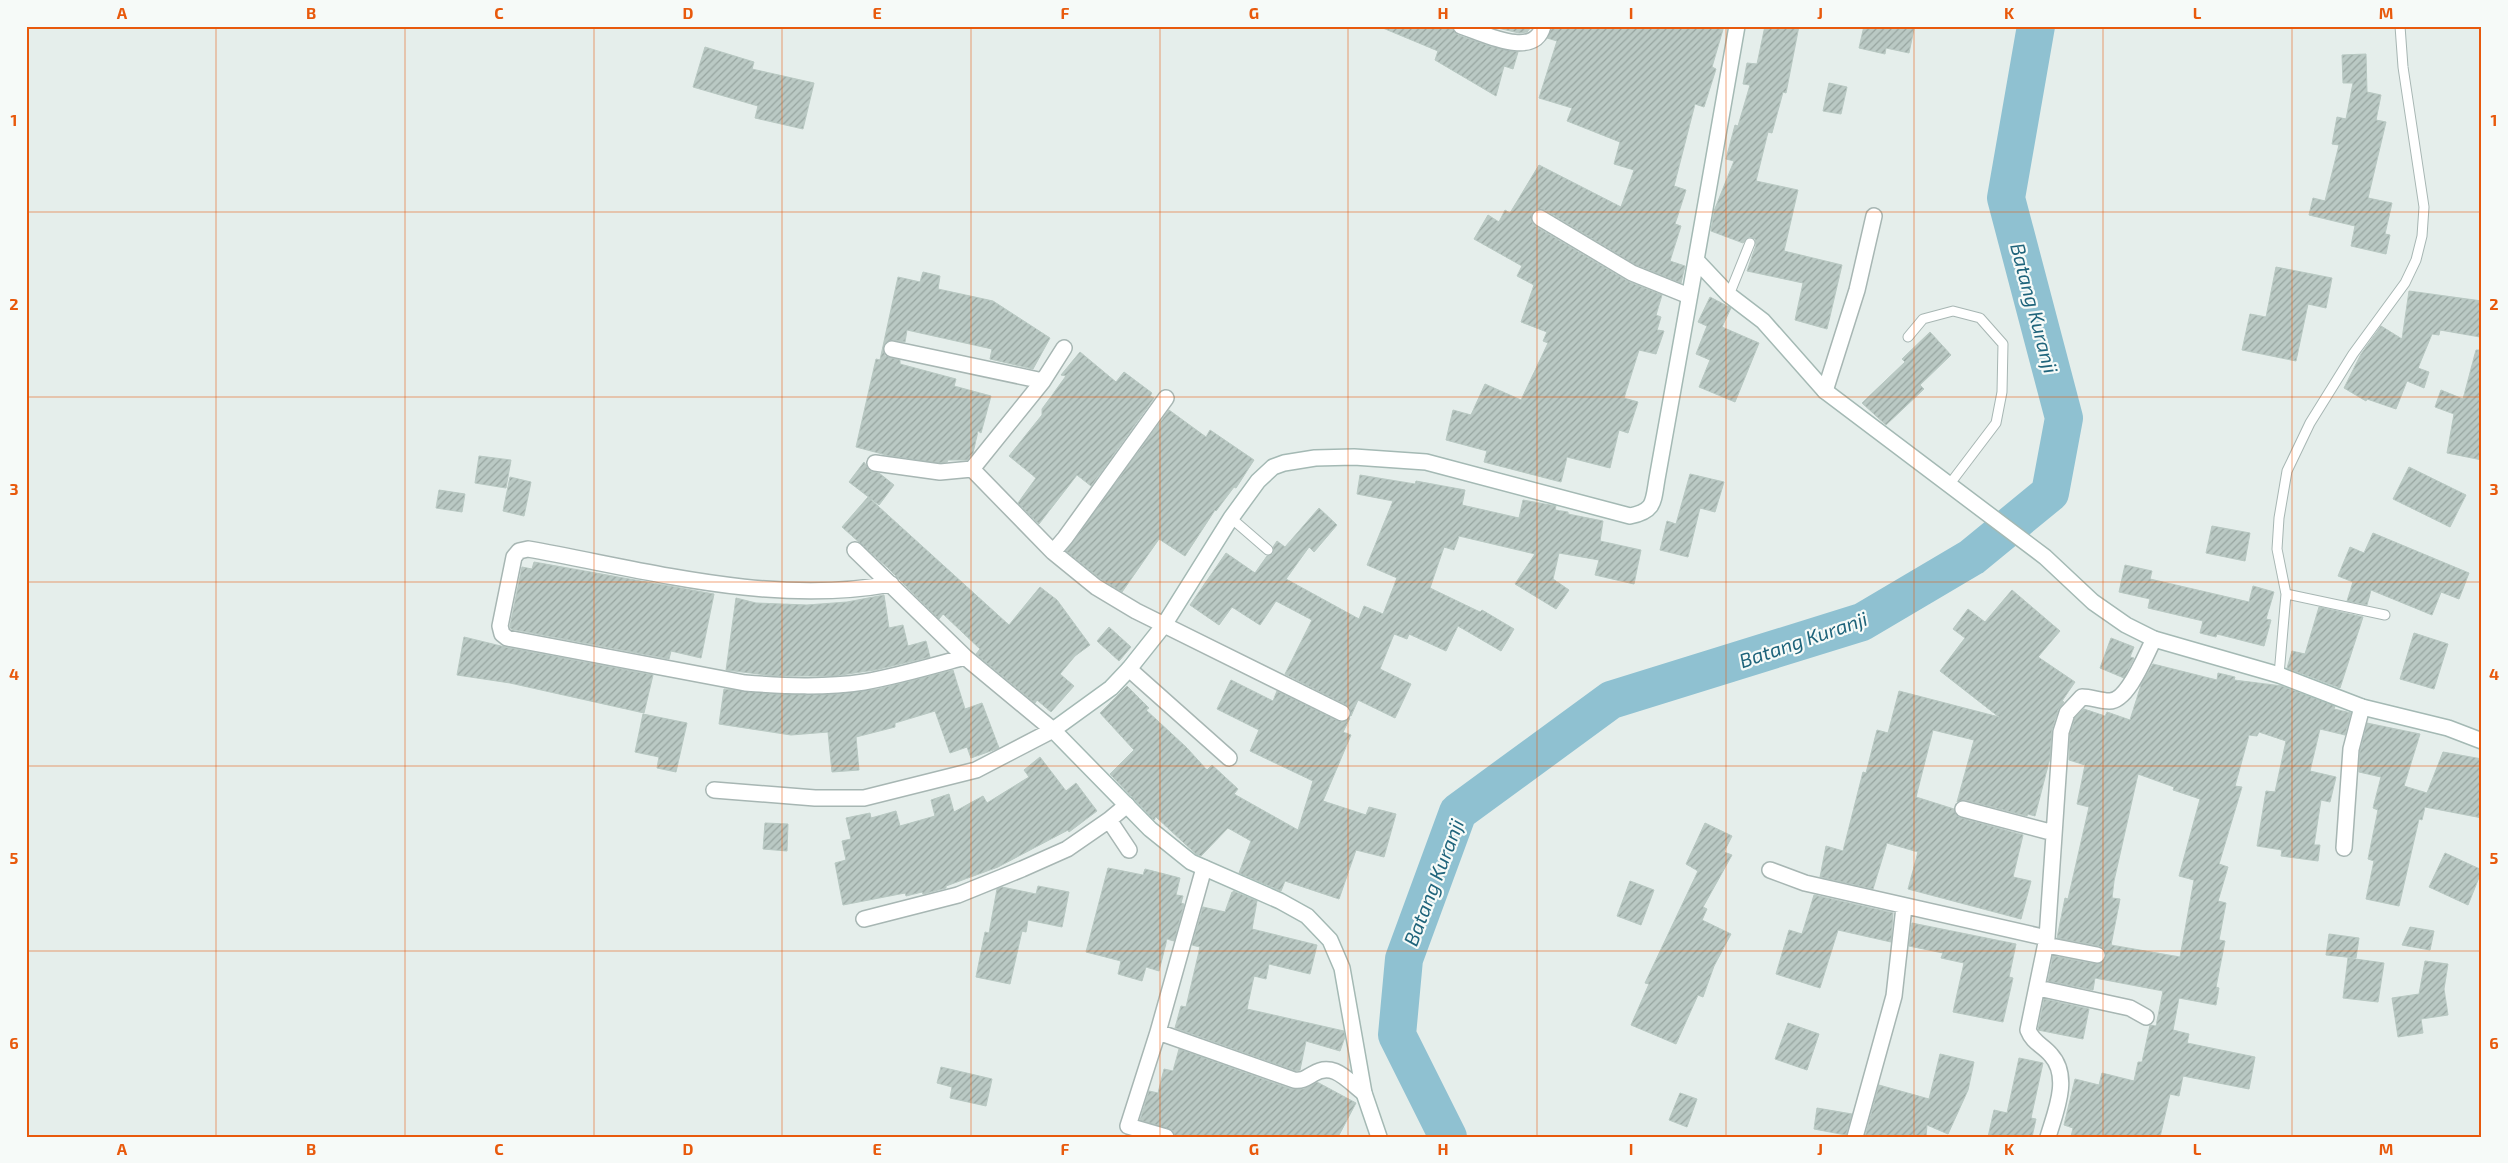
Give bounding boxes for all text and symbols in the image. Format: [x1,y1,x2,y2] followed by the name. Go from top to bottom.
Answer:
[117,3,128,22] text: A
[306,3,316,22] text: B
[494,3,504,22] text: C
[683,3,694,22] text: D
[872,3,882,22] text: E
[1061,3,1070,22] text: F
[1249,3,1259,22] text: G
[1437,3,1449,22] text: H
[1629,3,1633,22] text: I
[1817,3,1823,22] text: J
[2004,3,2015,22] text: K
[2193,3,2202,22] text: L
[2379,3,2393,22] text: M
[11,110,17,129] text: 1
[2491,110,2497,129] text: 1
[2006,240,2064,376] water label: Batang Kuranji
[9,294,19,313] text: 2
[2489,294,2499,313] text: 2
[9,479,19,498] text: 3
[2489,479,2499,498] text: 3
[1736,606,1870,672] water label: Batang Kuranji
[9,664,19,683] text: 4
[2489,664,2499,683] text: 4
[1398,815,1468,949] water label: Batang Kuranji
[10,848,19,867] text: 5
[2490,848,2499,867] text: 5
[9,1033,19,1052] text: 6
[2489,1033,2499,1052] text: 6
[117,1139,128,1158] text: A
[306,1139,316,1158] text: B
[494,1139,504,1158] text: C
[683,1139,694,1158] text: D
[872,1139,882,1158] text: E
[1061,1139,1070,1158] text: F
[1249,1139,1259,1158] text: G
[1437,1139,1449,1158] text: H
[1629,1139,1633,1158] text: I
[1817,1139,1823,1158] text: J
[2004,1139,2015,1158] text: K
[2193,1139,2202,1158] text: L
[2379,1139,2393,1158] text: M

